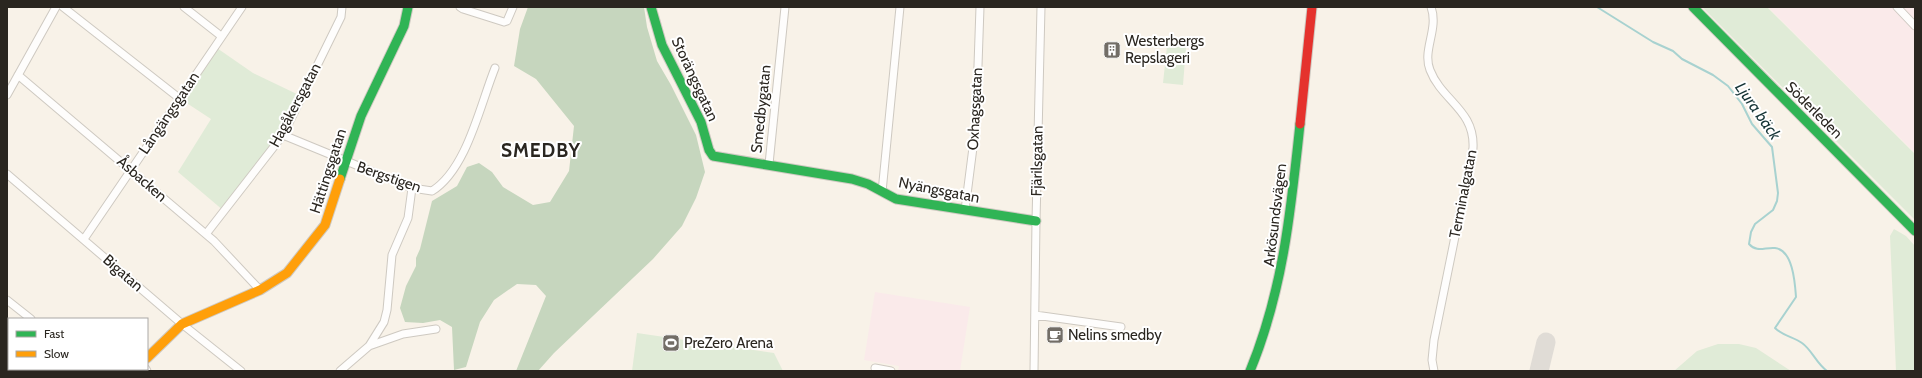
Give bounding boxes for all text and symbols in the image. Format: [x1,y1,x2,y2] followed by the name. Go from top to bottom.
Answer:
[1125,32,1204,67] place label: Westerbergs Repslageri
[668,34,722,124] street label: Storängsgatan
[1102,40,1122,60] building icon: Westerbergs Repslageri
[265,60,325,150] street label: Hagåkersgatan
[747,64,775,154] street label: Smedbygatan
[964,67,986,151] street label: Oxhagsgatan
[135,69,203,157] street label: Långängsgatan
[1782,78,1846,142] street label: Söderleden
[1731,79,1785,144] water label: Ljura bäck
[1027,125,1047,197] street label: Fjärilsgatan
[306,126,350,216] street label: Hättingsgatan
[501,139,581,162] district label: SMEDBY
[1446,148,1480,240] street label: Terminalgatan
[113,152,171,206] street label: Åsbacken
[355,158,423,196] street label: Bergstigen
[1260,162,1290,268] street label: Arkösundsvägen
[897,173,981,207] street label: Nyängsgatan
[99,251,147,295] street label: Bigatan
[8,318,148,370] legend
[1045,325,1065,345] cafe icon: Nelins smedby
[44,326,64,341] text: Fast
[1068,326,1162,344] place label: Nelins smedby
[661,333,681,353] sports icon: PreZero Arena
[684,334,774,352] place label: PreZero Arena
[44,346,69,361] text: Slow

